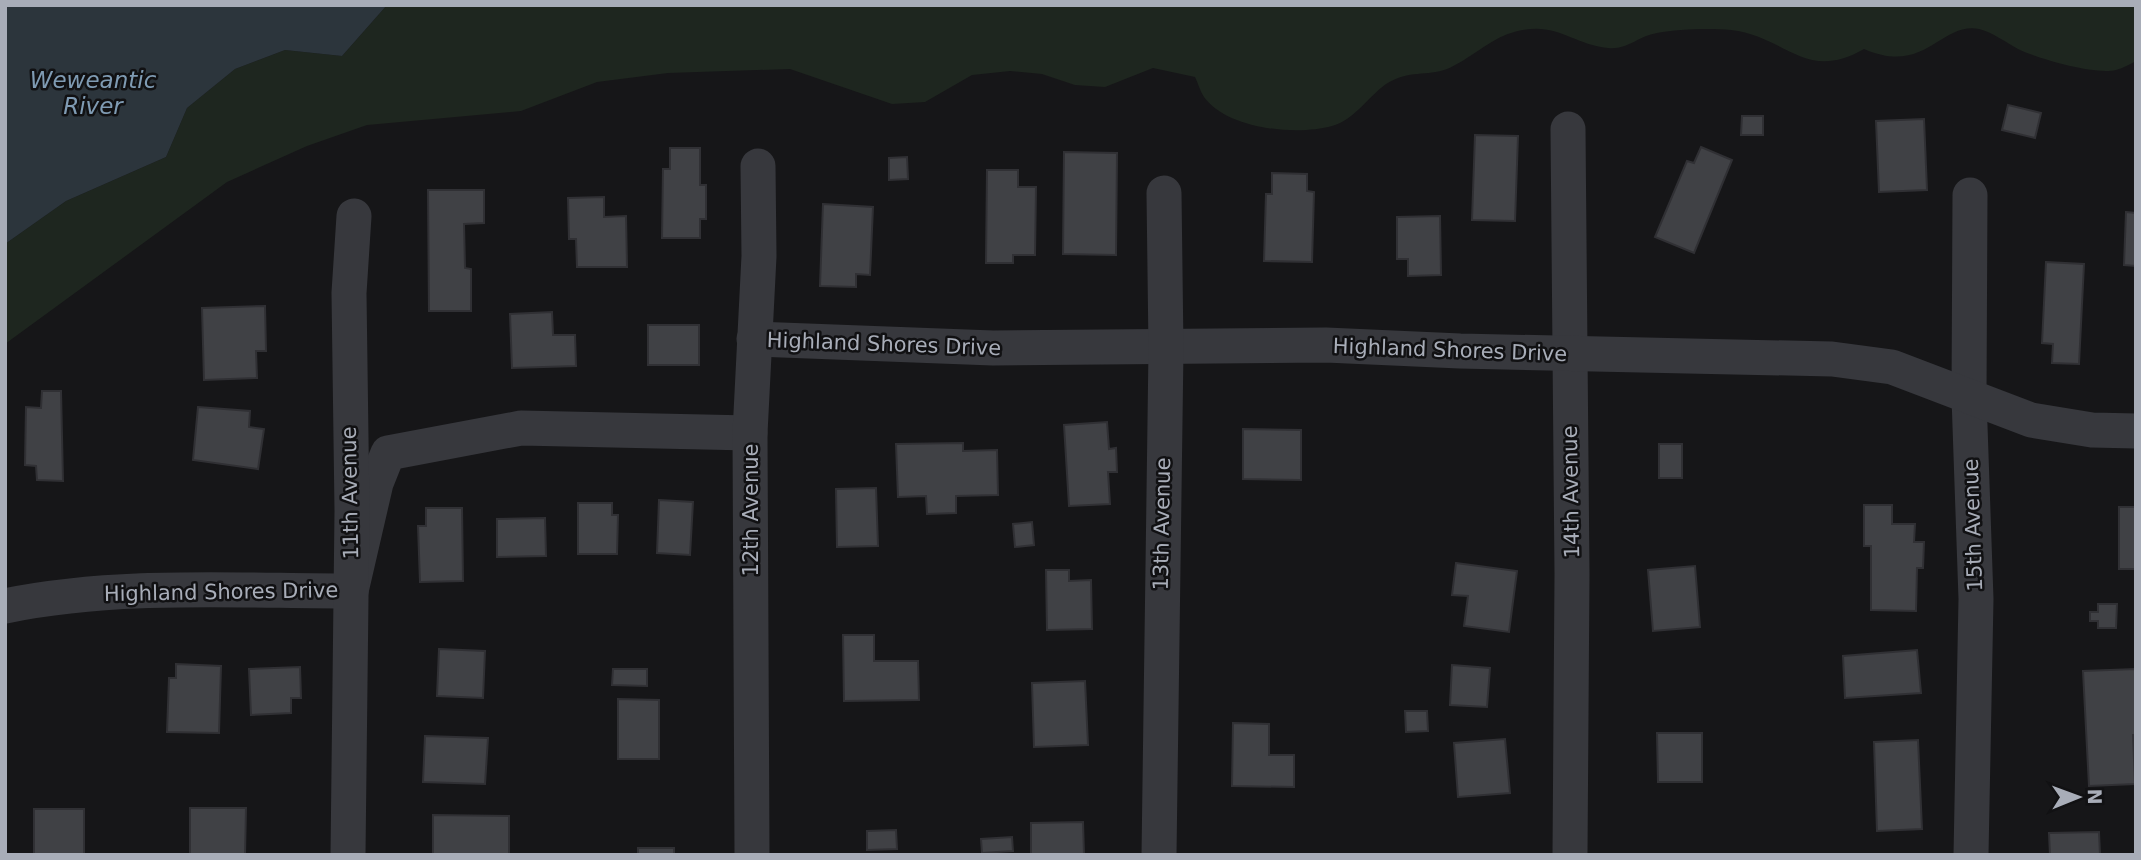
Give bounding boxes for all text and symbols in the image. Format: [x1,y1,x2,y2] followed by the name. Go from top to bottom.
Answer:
[30,67,157,119] water label: Weweantic River
[766,328,1002,360] street label: Highland Shores Drive
[1332,334,1568,366] street label: Highland Shores Drive
[1558,425,1584,559] street label: 14th Avenue
[337,426,363,560] street label: 11th Avenue
[739,444,763,576] street label: 12th Avenue
[1149,457,1175,591] street label: 13th Avenue
[1959,458,1987,592] street label: 15th Avenue
[104,578,338,606] street label: Highland Shores Drive
[2043,762,2113,832] north arrow
[2084,789,2106,805] text: N

